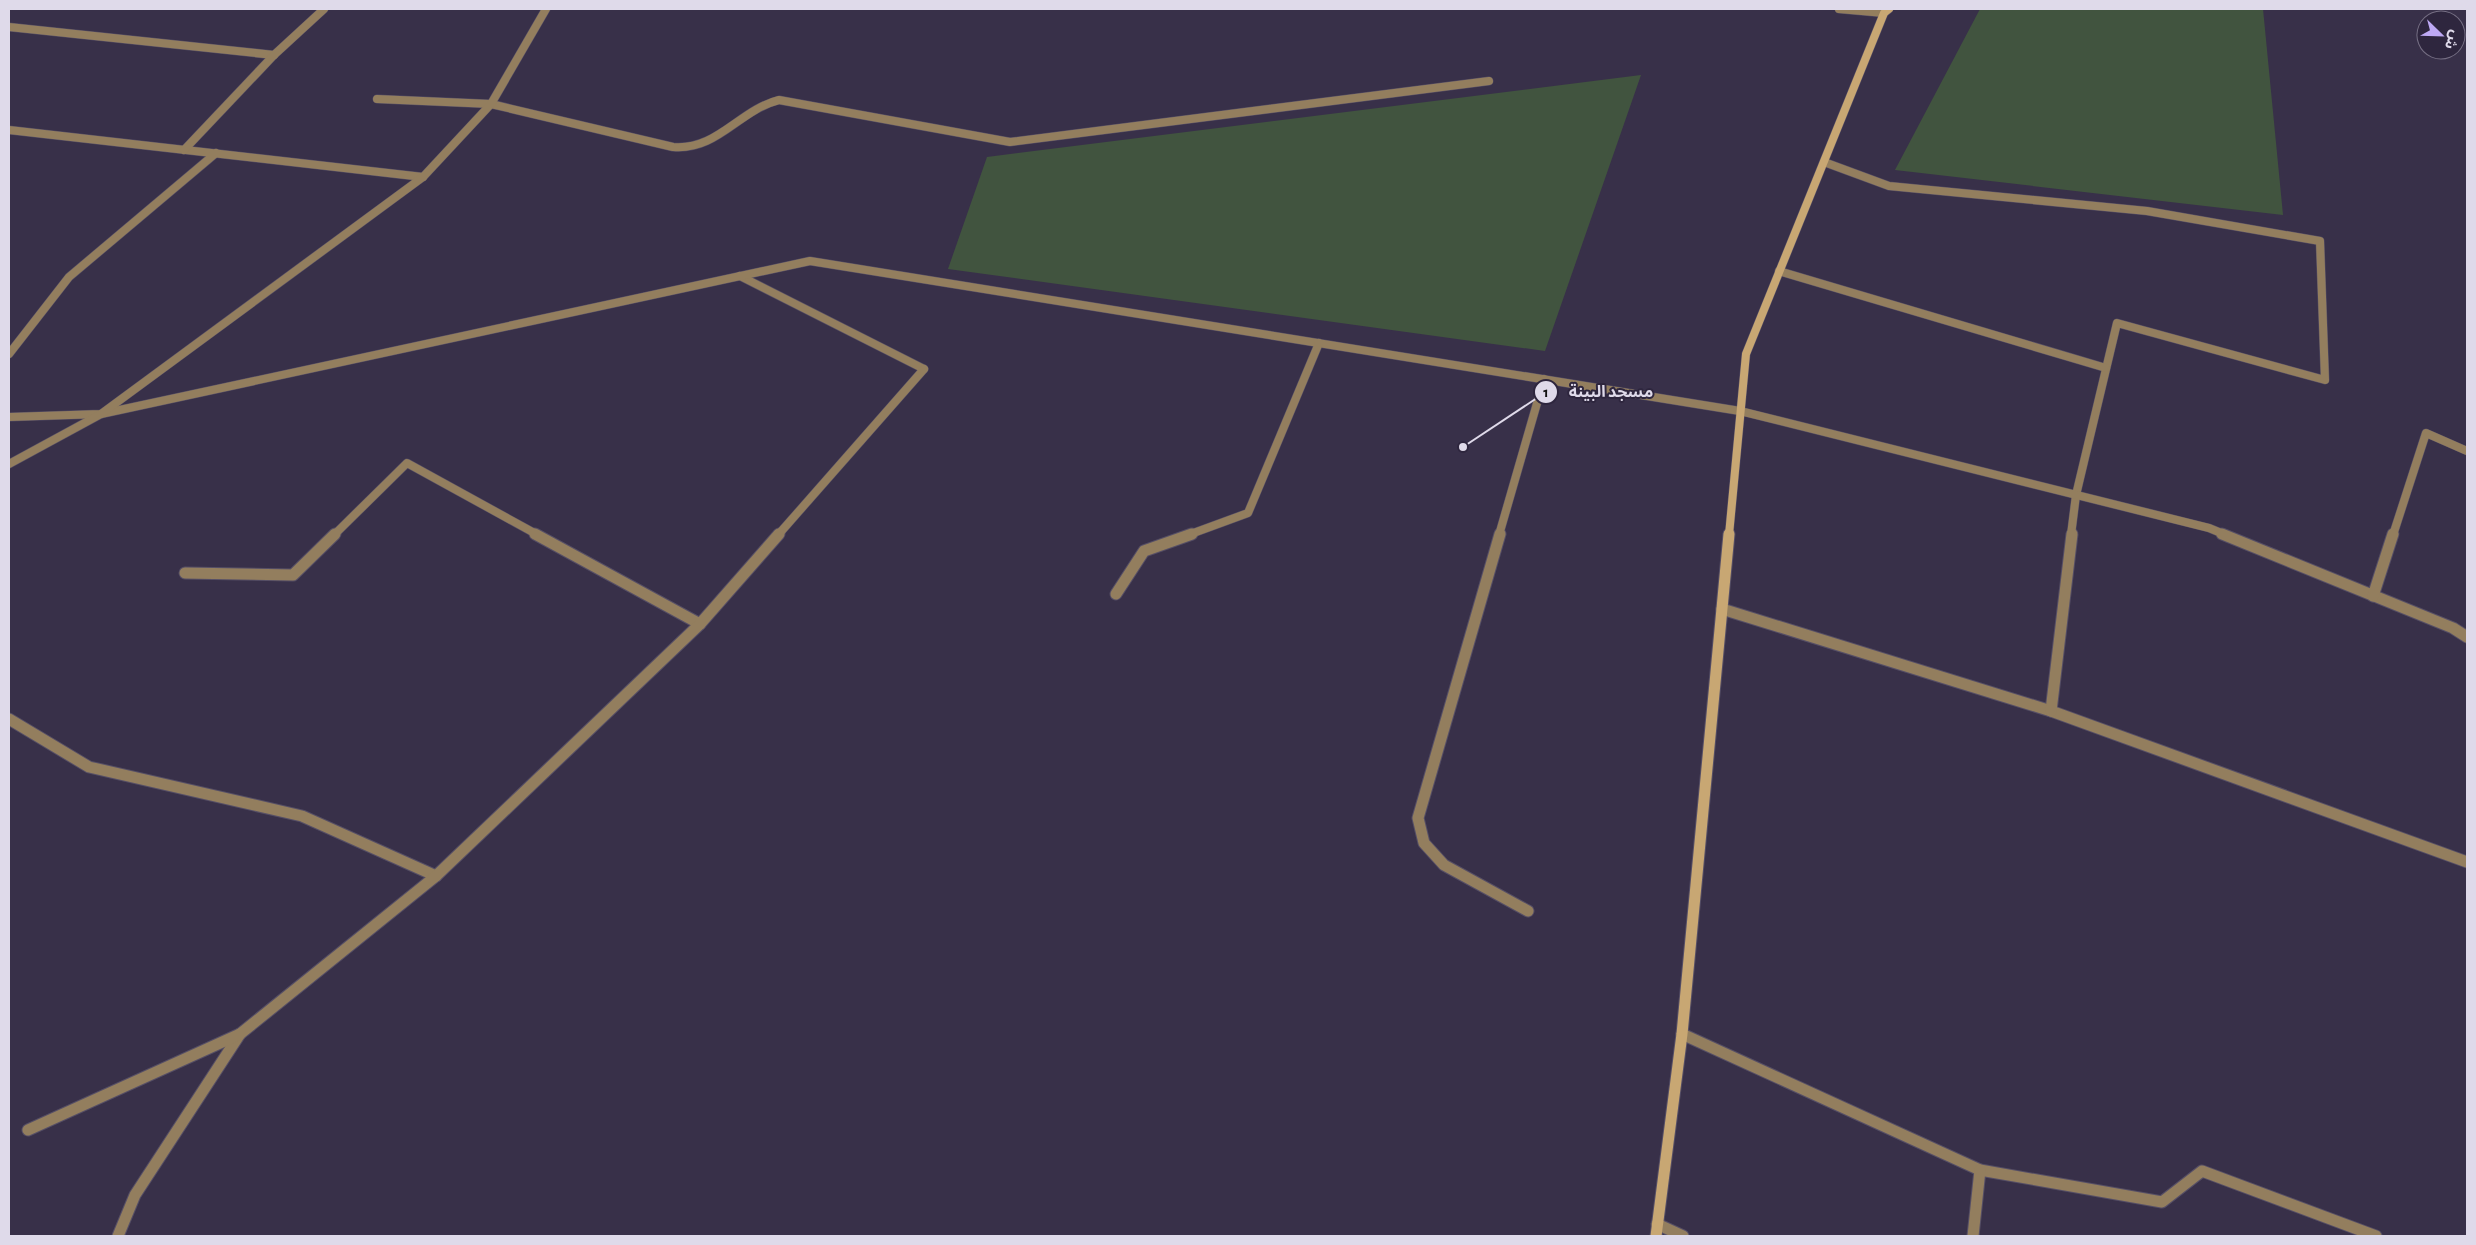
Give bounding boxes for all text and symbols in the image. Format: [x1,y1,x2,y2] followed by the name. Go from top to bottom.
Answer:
[2416,10,2466,60] north arrow
[2442,28,2462,51] text: ش
[1534,376,1663,407] callout: مسجد البينة
[1569,383,1653,401] text: مسجد البينة
[1543,385,1549,400] text: 1

